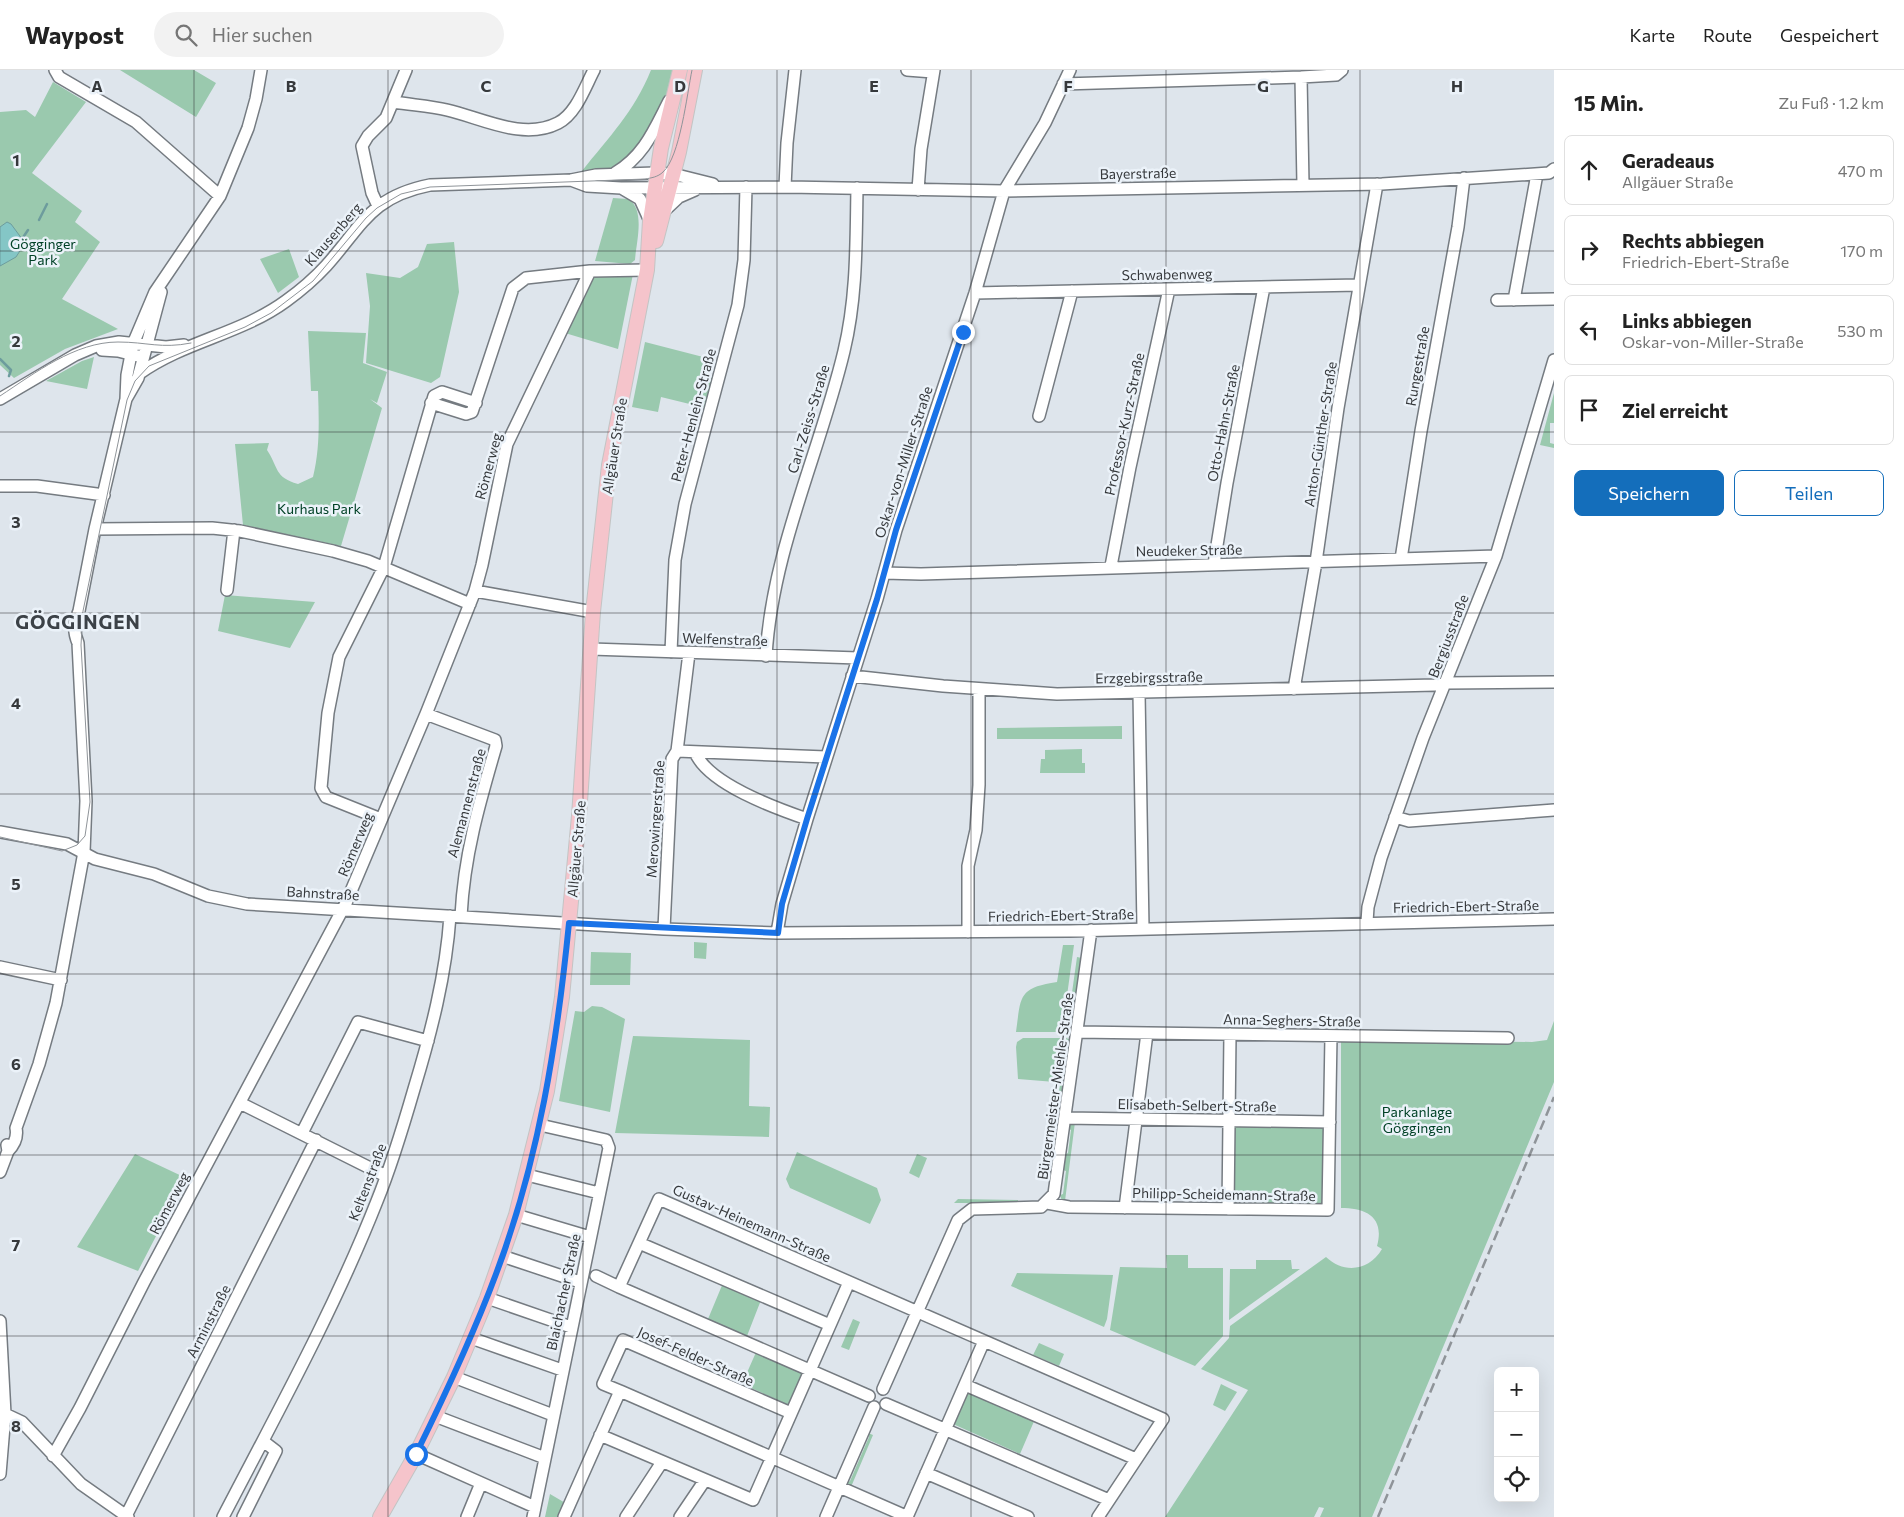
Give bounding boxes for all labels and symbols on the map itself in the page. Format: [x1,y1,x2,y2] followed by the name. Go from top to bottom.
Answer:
[91,76,103,95] text: A
[286,76,297,95] text: B
[481,76,492,95] text: C
[674,76,686,95] text: D
[869,76,879,95] text: E
[1063,76,1073,95] text: F
[1257,76,1269,95] text: G
[1451,76,1463,95] text: H
[12,150,20,169] text: 1
[1100,164,1176,182] street label: Bayerstraße
[301,198,366,269] street label: Klausenberg
[10,235,76,268] park label: Gögginger Park
[1121,265,1213,283] street label: Schwabenweg
[952,321,975,344] route end
[1402,325,1432,407] street label: Rungestraße
[11,331,21,350] text: 2
[667,347,719,483] street label: Peter-Henlein-Straße
[1101,351,1147,497] street label: Professor-Kurz-Straße
[1300,360,1340,508] street label: Anton-Günther-Straße
[783,363,833,475] street label: Carl-Zeiss-Straße
[1203,363,1243,483] street label: Otto-Hahn-Straße
[870,384,936,540] street label: Oskar-von-Miller-Straße
[598,397,630,495] street label: Allgäuer Straße
[471,430,505,501] street label: Römerweg
[277,500,361,517] park label: Kurhaus Park
[11,512,21,531] text: 3
[1136,541,1242,559] street label: Neudeker Straße
[1424,592,1472,680] street label: Bergiusstraße
[15,610,141,633] district label: GÖGGINGEN
[682,629,768,649] street label: Welfenstraße
[1095,668,1203,686] street label: Erzgebirgsstraße
[11,693,21,712] text: 4
[443,747,489,859] street label: Alemannenstraße
[642,760,668,878] street label: Merowingerstraße
[563,800,589,898] street label: Allgäuer Straße
[334,809,376,879] street label: Römerweg
[11,874,21,893] text: 5
[286,883,360,903] street label: Bahnstraße
[1393,896,1539,916] street label: Friedrich-Ebert-Straße
[988,905,1134,925] street label: Friedrich-Ebert-Straße
[1033,991,1077,1181] street label: Bürgermeister-Miehle-Straße
[1223,1010,1361,1030] street label: Anna-Seghers-Straße
[11,1054,21,1073] text: 6
[1117,1095,1277,1115] street label: Elisabeth-Selbert-Straße
[1382,1103,1452,1136] park label: Parkanlage Göggingen
[344,1141,390,1223] street label: Keltenstraße
[145,1168,193,1237] street label: Römerweg
[670,1180,834,1266] street label: Gustav-Heinemann-Straße
[1132,1184,1316,1204] street label: Philipp-Scheidemann-Straße
[542,1232,584,1352] street label: Blaichacher Straße
[12,1235,21,1254] text: 7
[182,1282,234,1360] street label: Arminstraße
[635,1323,757,1389] street label: Josef-Felder-Straße
[11,1416,21,1435] text: 8
[405,1443,428,1466] route start

